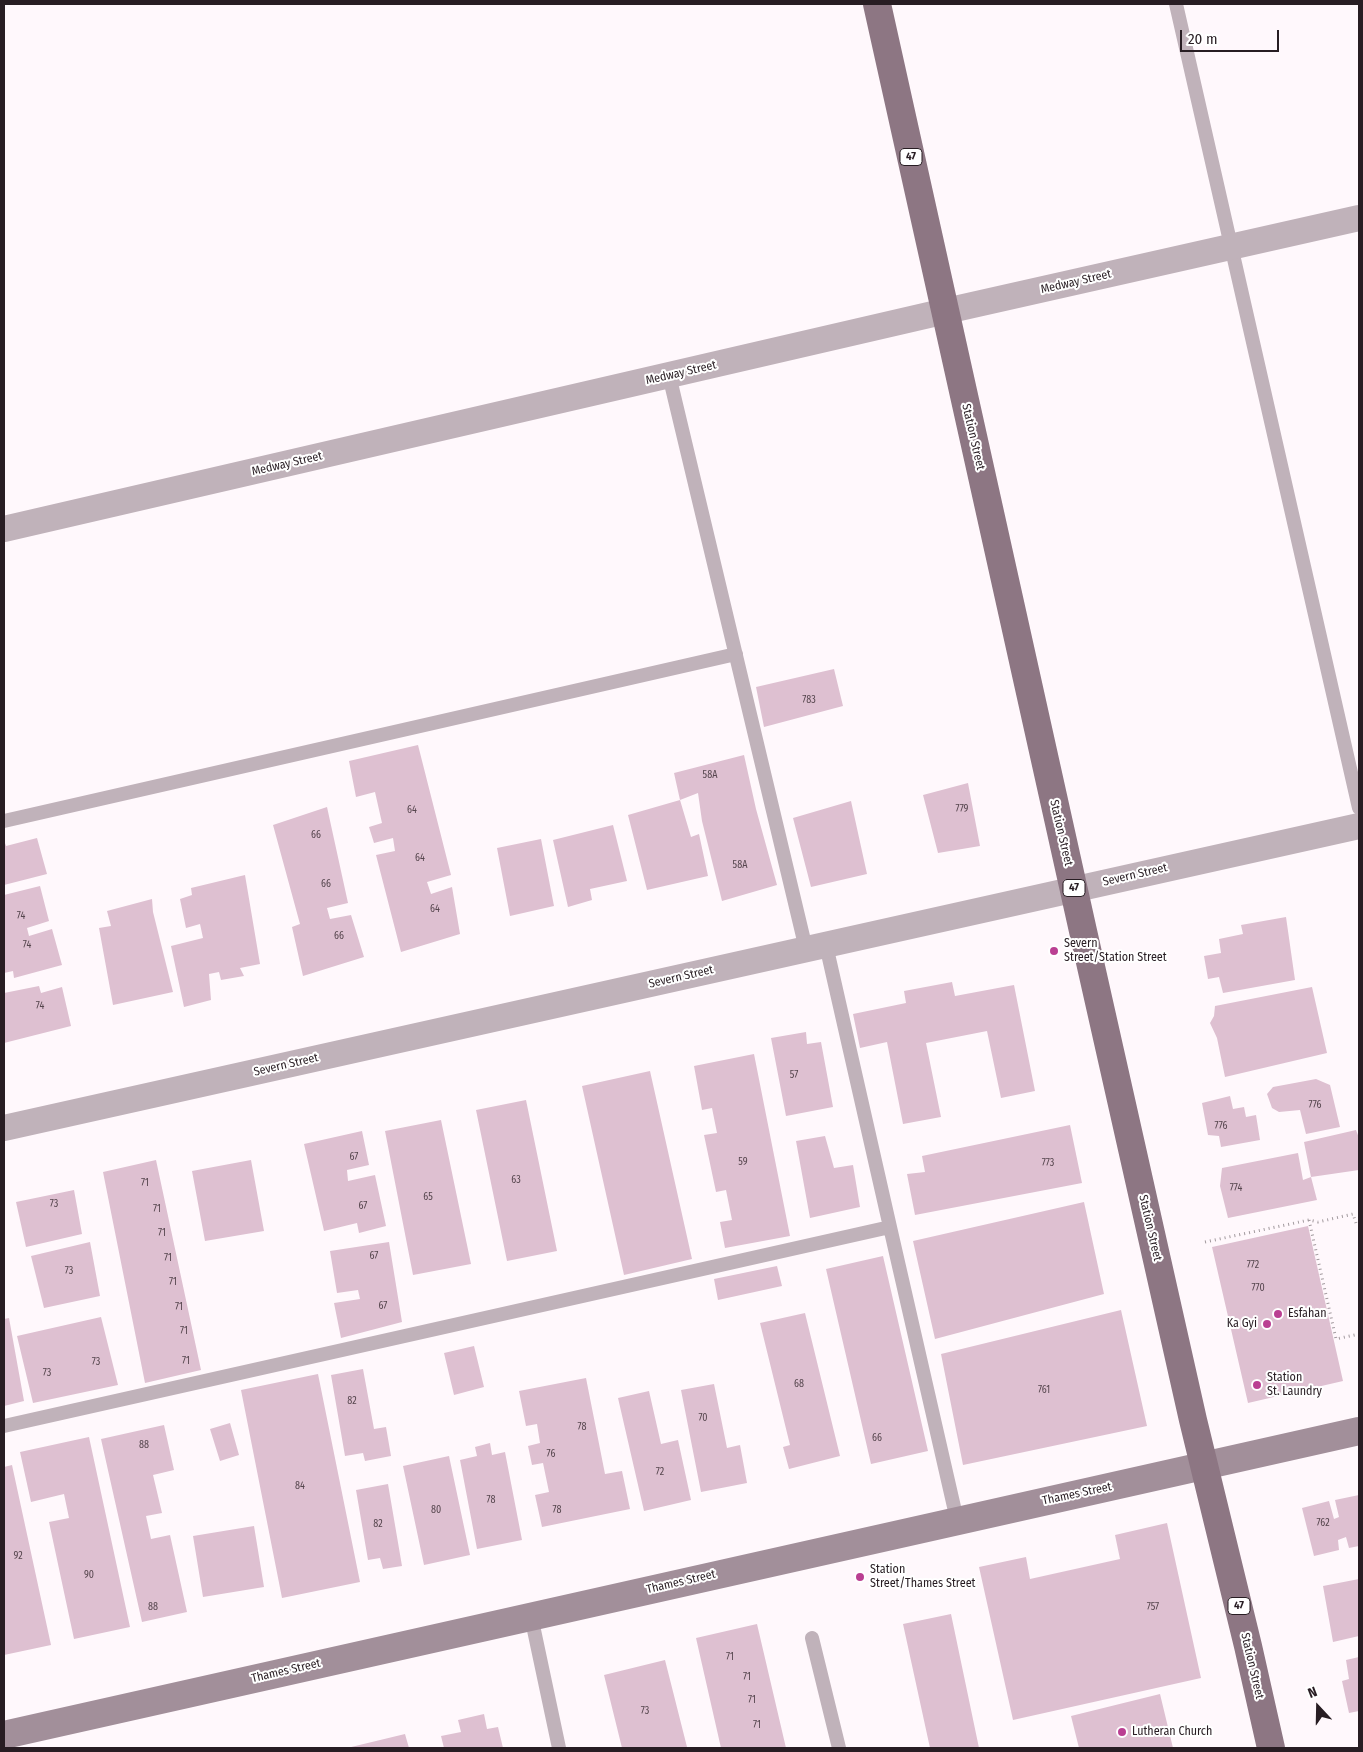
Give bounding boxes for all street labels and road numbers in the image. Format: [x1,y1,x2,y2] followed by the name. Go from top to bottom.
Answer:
[900,148,922,166] road number: 47
[1039,267,1113,297] street label: Medway Street
[644,358,718,388] street label: Medway Street
[958,402,988,472] street label: Station Street
[250,449,324,479] street label: Medway Street
[1046,798,1076,868] street label: Station Street
[1101,861,1169,889] street label: Severn Street
[1063,880,1085,896] road number: 47
[647,963,715,991] street label: Severn Street
[252,1051,320,1079] street label: Severn Street
[1135,1193,1165,1263] street label: Station Street
[1041,1480,1113,1508] street label: Thames Street
[645,1567,717,1597] street label: Thames Street
[1228,1598,1250,1614] road number: 47
[1237,1631,1267,1701] street label: Station Street
[250,1656,322,1686] street label: Thames Street

